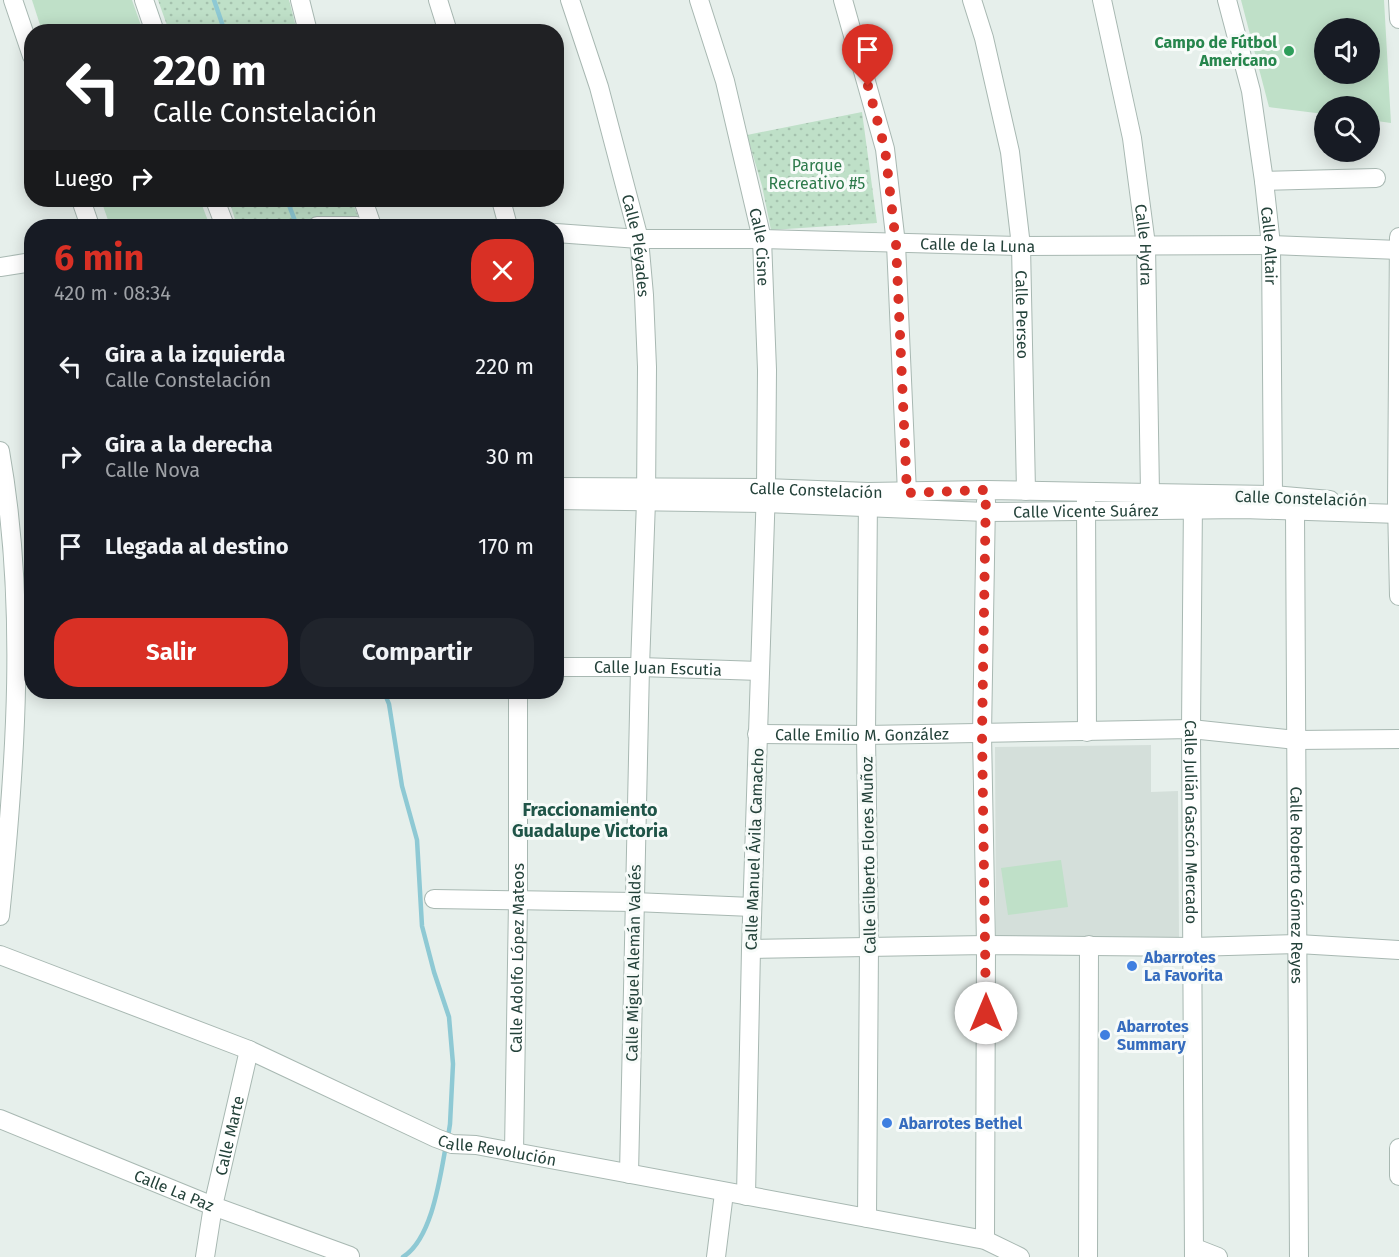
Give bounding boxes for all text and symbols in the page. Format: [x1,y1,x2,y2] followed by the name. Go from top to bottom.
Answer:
[1314,18,1380,162] map controls
[1314,18,1380,84] button: sound
[842,24,893,86] pin
[851,33,884,66] icon: arrive
[1155,33,1277,70] place label: Campo de Fútbol Americano
[1282,44,1296,58] marker: Campo de Fútbol Americano
[153,46,266,96] text: 220 m
[54,48,132,126] icon: left
[1314,96,1380,162] button: search
[153,97,377,129] text: Calle Constelación
[769,156,865,193] park label: Parque Recreativo #5
[125,162,158,195] icon: right
[54,165,113,192] text: Luego
[618,192,653,298] street label: Calle Pléyades
[1131,203,1156,286] street label: Calle Hydra
[745,206,773,286] street label: Calle Cisne
[1257,206,1280,286] street label: Calle Altair
[920,234,1035,256] street label: Calle de la Luna
[54,236,144,280] text: 6 min
[471,239,534,302] button: close
[1011,270,1032,359] street label: Calle Perseo
[54,281,171,305] text: 420 m · 08:34
[105,341,285,368] text: Gira a la izquierda
[54,350,87,383] icon: left
[475,353,534,380] text: 220 m
[105,368,271,392] text: Calle Constelación
[105,431,273,458] text: Gira a la derecha
[54,440,87,473] icon: right
[486,443,534,470] text: 30 m
[105,458,200,482] text: Calle Nova
[749,479,883,502] street label: Calle Constelación
[1234,487,1368,510] street label: Calle Constelación
[1013,501,1158,522] street label: Calle Vicente Suárez
[54,530,87,563] icon: arrive
[105,533,289,560] text: Llegada al destino
[478,533,534,560] text: 170 m
[54,618,288,687] button: Salir
[300,618,534,687] button: Compartir
[594,658,722,680] street label: Calle Juan Escutia
[1181,720,1201,924] street label: Calle Julián Gascón Mercado
[775,724,949,745] street label: Calle Emilio M. González
[740,747,768,951] street label: Calle Manuel Ávila Camacho
[857,756,880,954] street label: Calle Gilberto Flores Muñoz
[1286,786,1307,984] street label: Calle Roberto Gómez Reyes
[512,799,668,842] district label: Fraccionamiento Guadalupe Victoria
[507,863,528,1053] street label: Calle Adolfo López Mateos
[622,864,645,1062] street label: Calle Miguel Alemán Valdés
[1143,948,1223,985] place label: Abarrotes La Favorita
[1125,959,1139,973] marker: Abarrotes La Favorita
[954,981,1018,1045] position arrow
[1116,1017,1189,1054] place label: Abarrotes Summary
[1098,1028,1112,1042] marker: Abarrotes Summary
[211,1094,248,1177] street label: Calle Marte
[898,1114,1022,1133] place label: Abarrotes Bethel
[880,1116,894,1130] marker: Abarrotes Bethel
[435,1131,558,1170] street label: Calle Revolución
[131,1166,217,1215] street label: Calle La Paz

